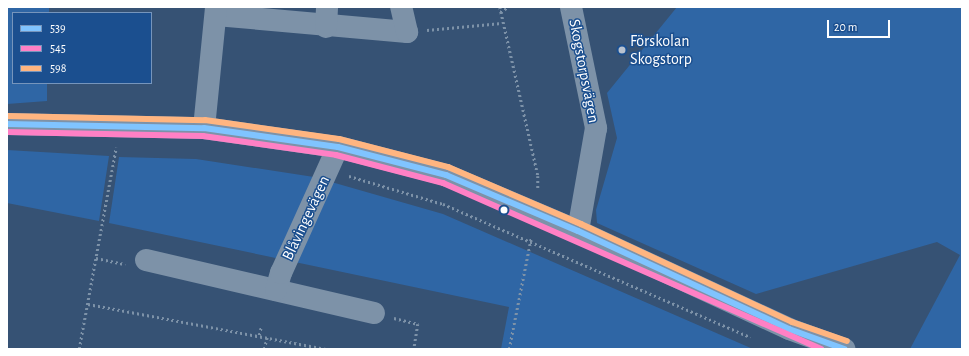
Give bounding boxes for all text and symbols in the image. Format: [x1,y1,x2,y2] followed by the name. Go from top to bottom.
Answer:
[12,12,152,84] legend
[829,12,892,38] scale bar
[565,18,603,124] street label: Skogstorpsvägen
[834,21,857,33] text: 20 m
[50,22,66,34] text: 539
[630,31,692,69] place label: Förskolan Skogstorp
[50,42,66,54] text: 545
[617,45,627,55] marker: Förskolan Skogstorp
[50,62,66,74] text: 598
[278,173,334,263] street label: Blåvingevägen
[499,205,509,215] unlabelled marker

